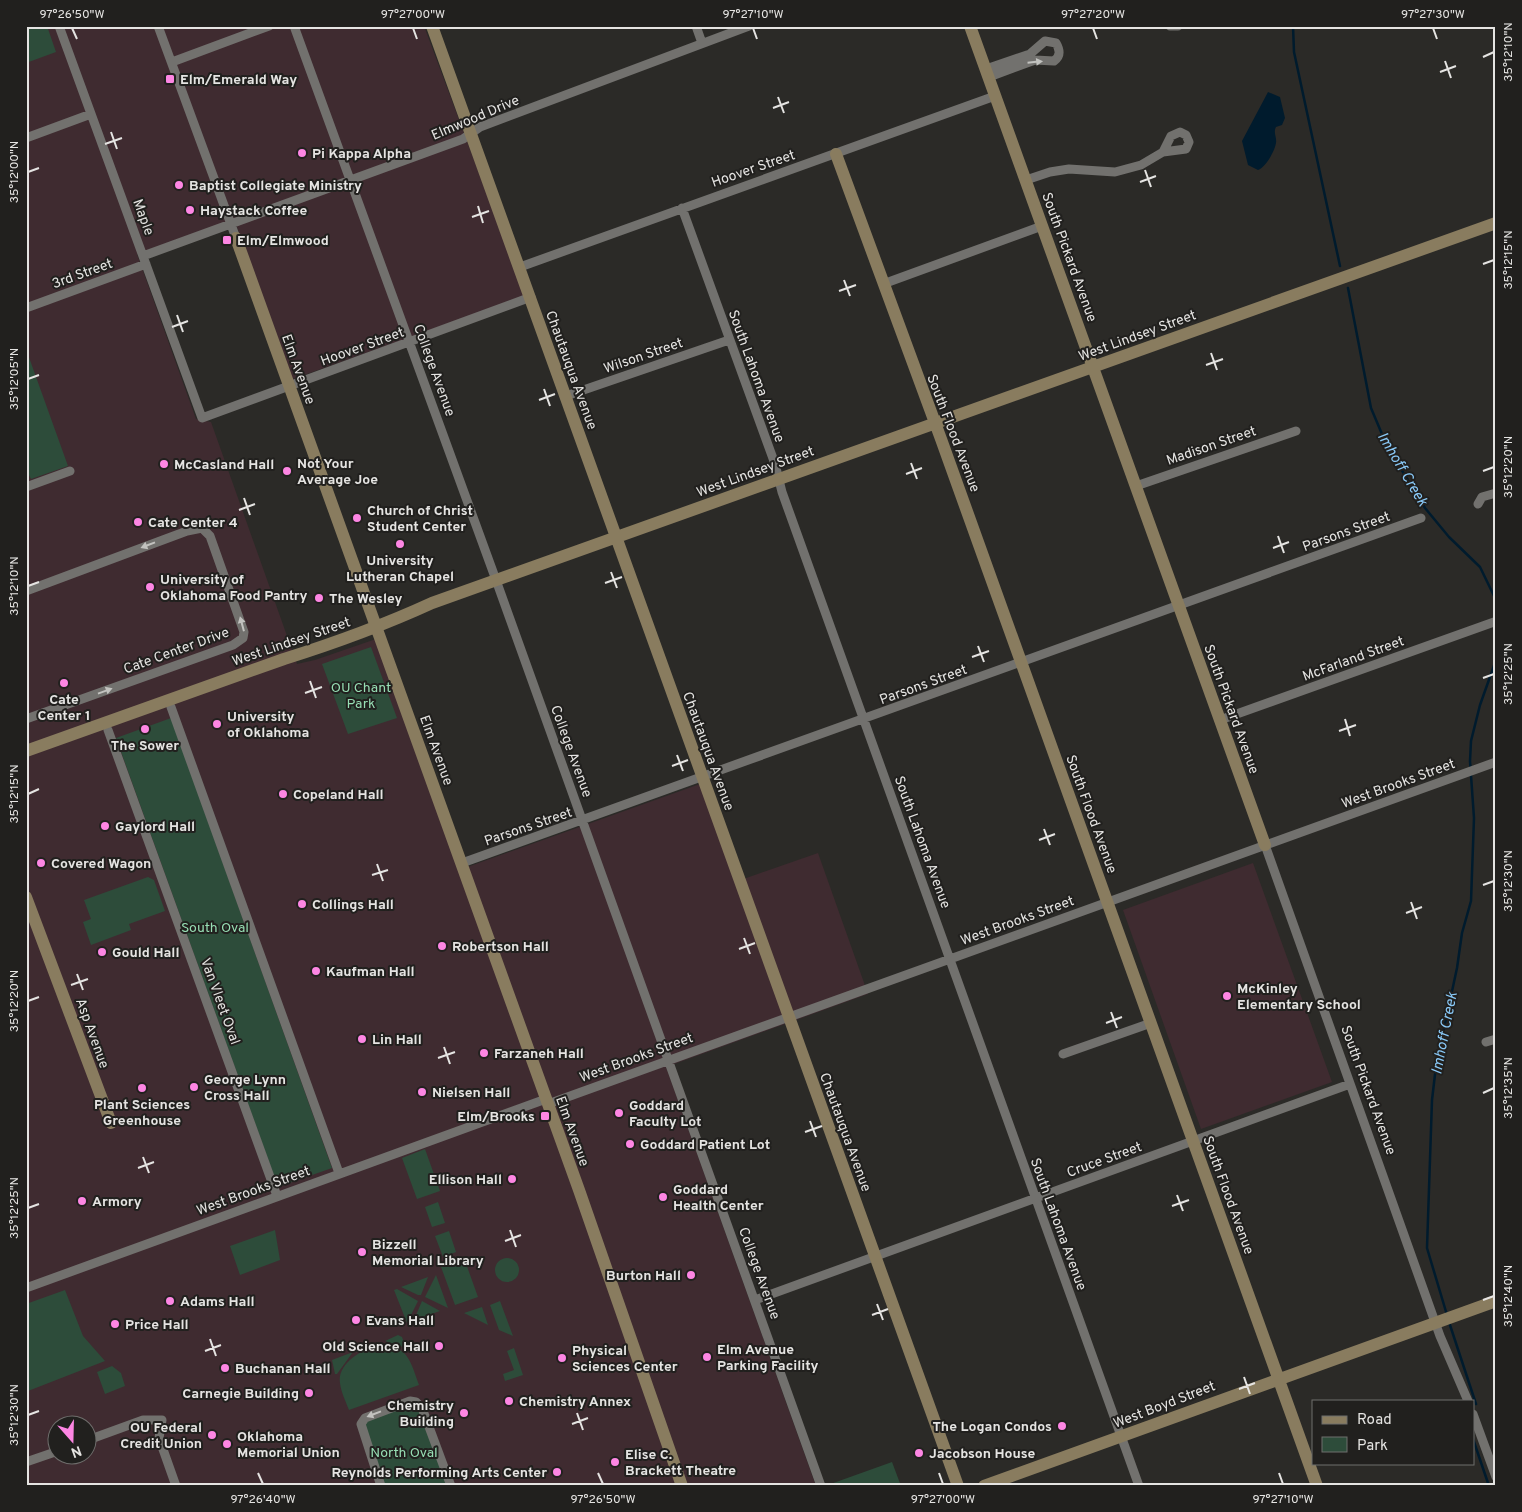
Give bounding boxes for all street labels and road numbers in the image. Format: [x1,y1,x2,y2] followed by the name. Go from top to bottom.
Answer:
[429,92,522,145] street label: Elmwood Drive
[709,147,798,192] street label: Hoover Street
[1037,190,1100,325] street label: South Pickard Avenue
[128,197,157,238] street label: Maple
[50,256,115,293] street label: 3rd Street
[1076,307,1199,366] street label: West Lindsey Street
[724,308,787,445] street label: South Lahoma Avenue
[541,309,600,432] street label: Chautauqua Avenue
[409,322,458,419] street label: College Avenue
[318,324,407,370] street label: Hoover Street
[277,332,318,407] street label: Elm Avenue
[602,335,685,378] street label: Wilson Street
[922,372,983,495] street label: South Flood Avenue
[1164,423,1259,470] street label: Madison Street
[694,443,817,502] street label: West Lindsey Street
[1300,509,1393,556] street label: Parsons Street
[230,614,353,671] street label: West Lindsey Street
[121,624,232,678] street label: Cate Center Drive
[1300,633,1407,686] street label: McFarland Street
[1199,642,1262,777] street label: South Pickard Avenue
[877,662,970,709] street label: Parsons Street
[678,690,737,813] street label: Chautauqua Avenue
[546,703,595,800] street label: College Avenue
[415,713,456,788] street label: Elm Avenue
[1061,753,1120,876] street label: South Flood Avenue
[1339,756,1458,813] street label: West Brooks Street
[890,774,953,911] street label: South Lahoma Avenue
[482,804,575,850] street label: Parsons Street
[958,893,1077,950] street label: West Brooks Street
[196,956,243,1047] street label: Van Vleet Oval
[71,996,112,1071] street label: Asp Avenue
[1336,1023,1399,1158] street label: South Pickard Avenue
[577,1030,696,1087] street label: West Brooks Street
[815,1071,874,1194] street label: Chautauqua Avenue
[551,1094,592,1169] street label: Elm Avenue
[1198,1134,1257,1257] street label: South Flood Avenue
[1065,1139,1144,1182] street label: Cruce Street
[1026,1156,1089,1293] street label: South Lahoma Avenue
[194,1163,313,1220] street label: West Brooks Street
[734,1225,783,1322] street label: College Avenue
[1111,1378,1218,1433] street label: West Boyd Street

